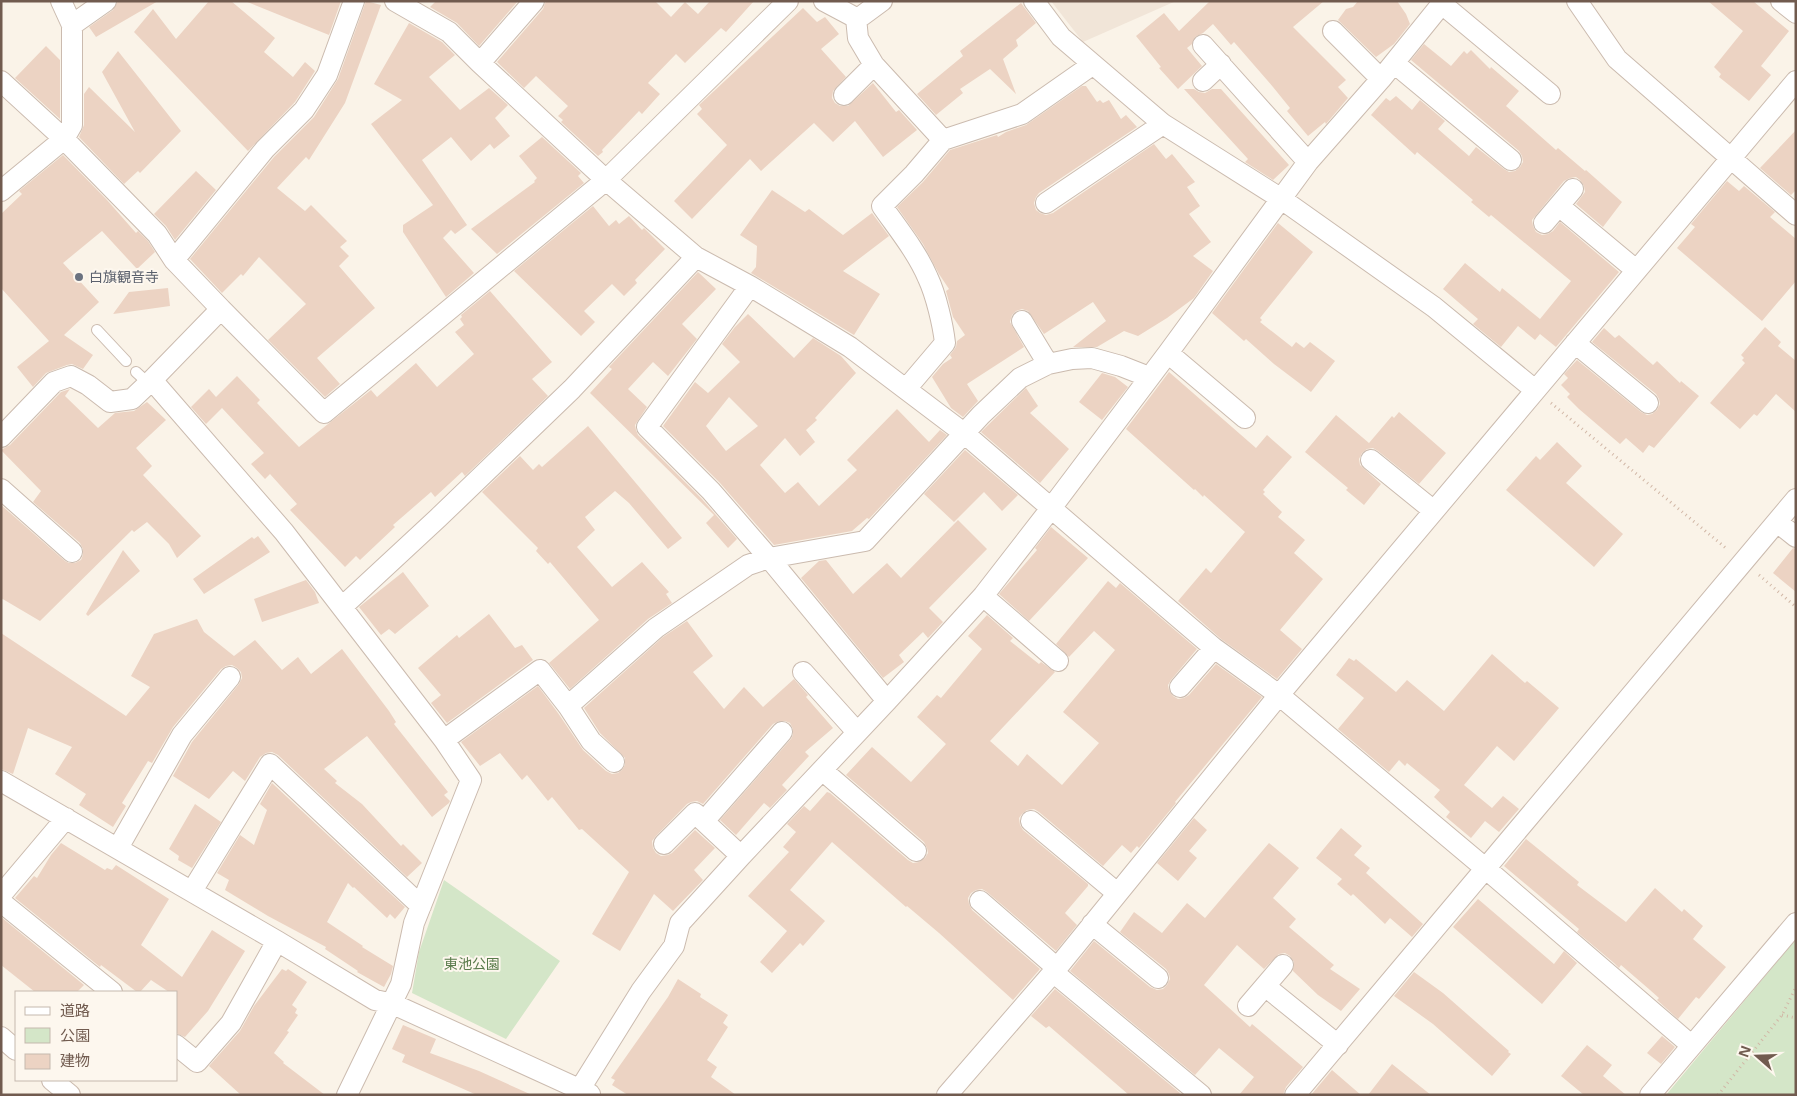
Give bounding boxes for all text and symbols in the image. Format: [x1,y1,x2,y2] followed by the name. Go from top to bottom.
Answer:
[89,267,159,286] place label: 白旗観音寺
[73,271,85,283] marker: 白旗観音寺
[444,954,500,973] park label: 東池公園
[15,991,178,1081] legend
[60,1000,90,1020] text: 道路
[60,1025,90,1045] text: 公園
[1732,1031,1782,1081] north arrow
[1733,1043,1755,1060] text: N
[60,1050,90,1070] text: 建物

